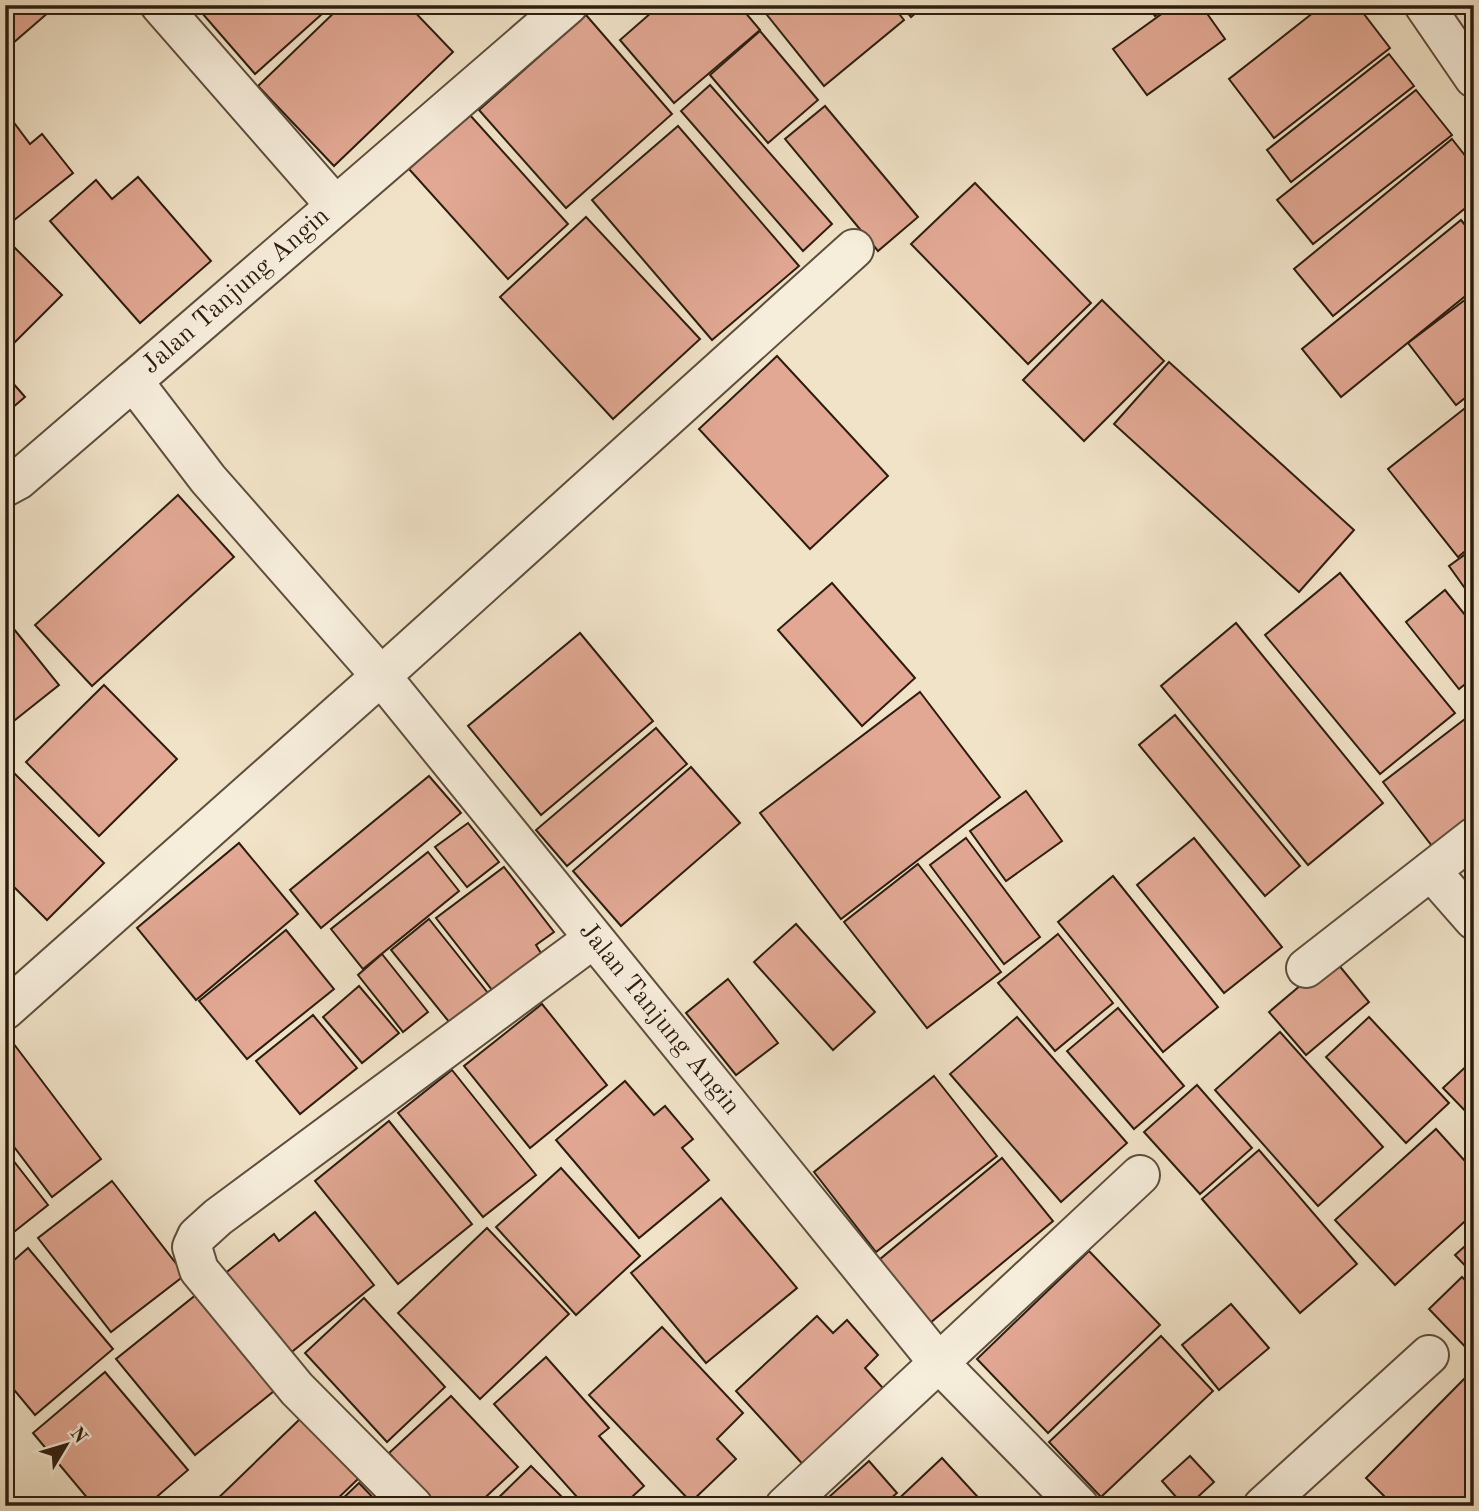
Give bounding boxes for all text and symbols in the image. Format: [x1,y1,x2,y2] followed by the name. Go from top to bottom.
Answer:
[137,203,335,379] street label: Jalan Tanjung Angin
[574,918,745,1120] street label: Jalan Tanjung Angin
[32,1410,102,1480] north arrow
[65,1424,90,1448] text: N

